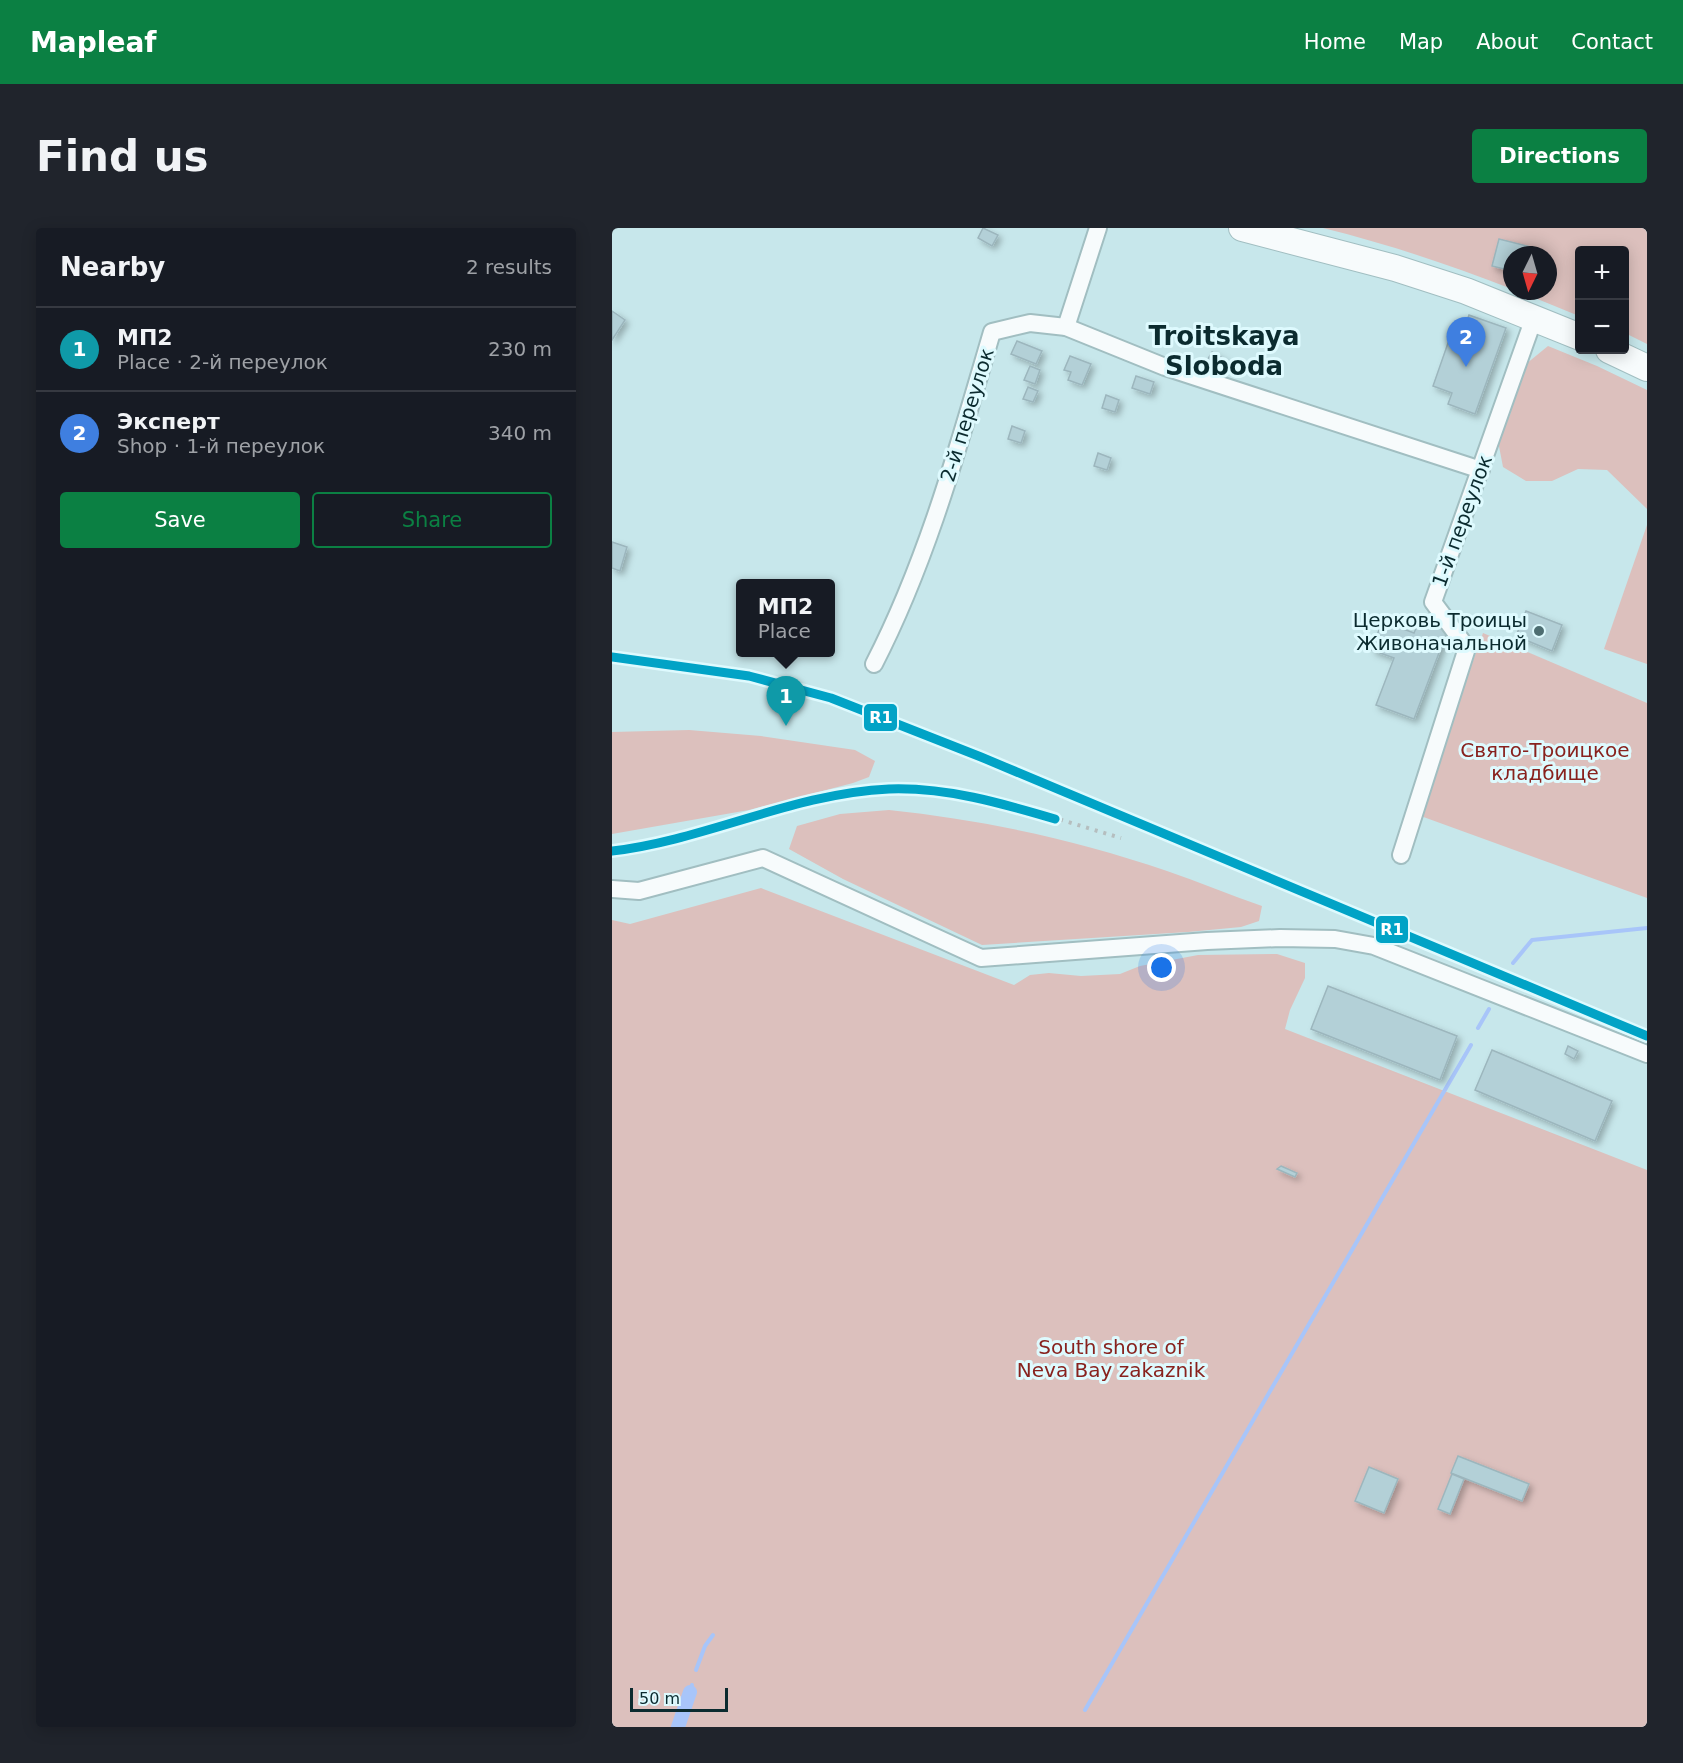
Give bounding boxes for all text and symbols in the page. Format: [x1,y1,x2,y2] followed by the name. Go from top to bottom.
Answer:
[30,26,156,59] text: Mapleaf
[1304,30,1366,54] text: Home
[1399,30,1443,54] text: Map
[1476,30,1538,54] text: About
[1571,30,1653,54] text: Contact
[1472,129,1647,183] button: Directions
[36,132,209,181] text: Find us
[1503,246,1557,300] north arrow
[1575,246,1629,354] map controls
[1575,246,1629,300] button: +
[60,252,165,282] text: Nearby
[466,255,552,279] text: 2 results
[1575,300,1629,354] button: −
[1446,318,1486,367] pin: 2
[1149,321,1299,381] district label: Troitskaya Sloboda
[117,325,173,350] text: МП2
[73,337,86,361] text: 1
[488,337,552,361] text: 230 m
[935,345,999,485] street label: 2-й переулок
[117,350,328,374] text: Place · 2-й переулок
[117,409,220,434] text: Эксперт
[73,421,86,445] text: 2
[488,421,552,445] text: 340 m
[117,434,325,458] text: Shop · 1-й переулок
[1427,452,1497,590] street label: 1-й переулок
[60,492,300,548] button: Save
[312,492,552,548] button: Share
[736,579,835,657] popup
[758,594,813,619] text: МП2
[1353,608,1527,655] place label: Церковь Троицы Живоначальной
[758,619,811,643] text: Place
[1532,624,1546,638] marker: Церковь Троицы Живоначальной
[766,676,806,726] pin: 1
[863,703,898,732] line badge: R1
[869,708,893,727] text: R1
[1460,738,1630,785] park label: Свято-Троицкое кладбище
[1375,915,1409,944] line badge: R1
[1380,920,1404,939] text: R1
[1147,953,1176,982] your location
[1017,1335,1206,1382] park label: South shore of Neva Bay zakaznik
[630,1685,728,1712] scale bar
[639,1689,680,1708] text: 50 m

